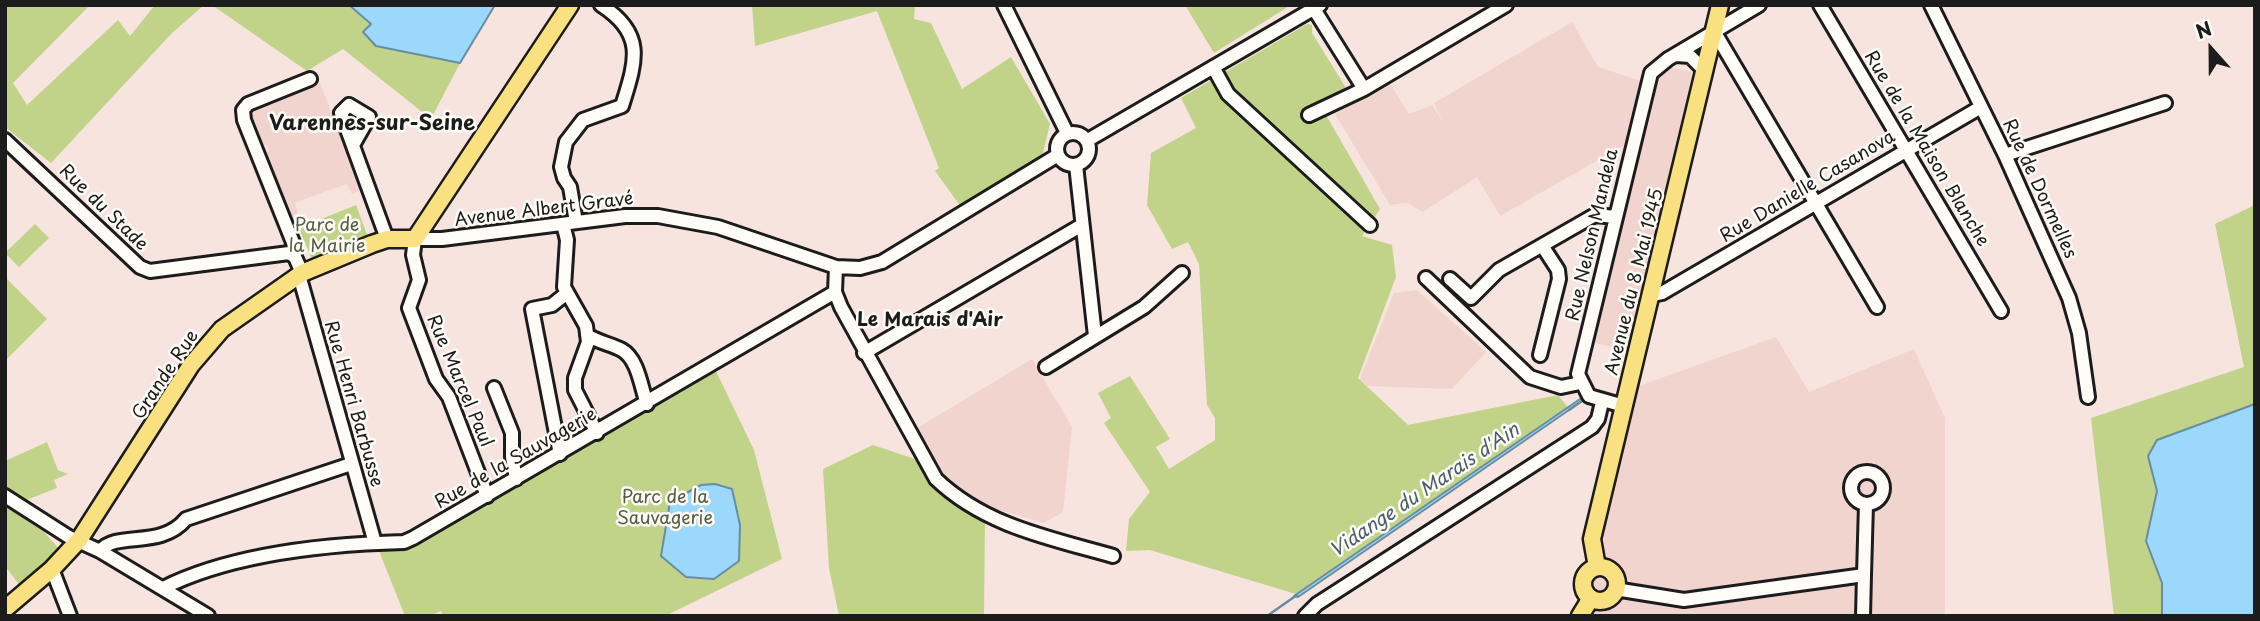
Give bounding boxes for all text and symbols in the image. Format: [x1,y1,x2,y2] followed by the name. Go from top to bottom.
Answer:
[2176,14,2246,84] north arrow
[2191,14,2216,45] text: N
[1859,47,1993,251] street label: Rue de la Maison Blanche
[269,111,475,137] district label: Varennes-sur-Seine
[1997,116,2081,262] street label: Rue de Dormelles
[1717,126,1899,248] street label: Rue Danielle Casanova
[1563,147,1623,323] street label: Rue Nelson Mandela
[54,160,152,256] street label: Rue du Stade
[1601,187,1669,377] street label: Avenue du 8 Mai 1945
[453,188,635,232] street label: Avenue Albert Gravé
[288,215,366,258] park label: Parc de la Mairie
[857,310,1003,332] district label: Le Marais d'Air
[421,312,497,450] street label: Rue Marcel Paul
[319,318,387,490] street label: Rue Henri Barbusse
[128,326,204,424] street label: Grande Rue
[431,404,601,514] street label: Rue de la Sauvagerie
[1326,419,1524,563] water label: Vidange du Marais d'Ain
[617,487,713,530] park label: Parc de la Sauvagerie

